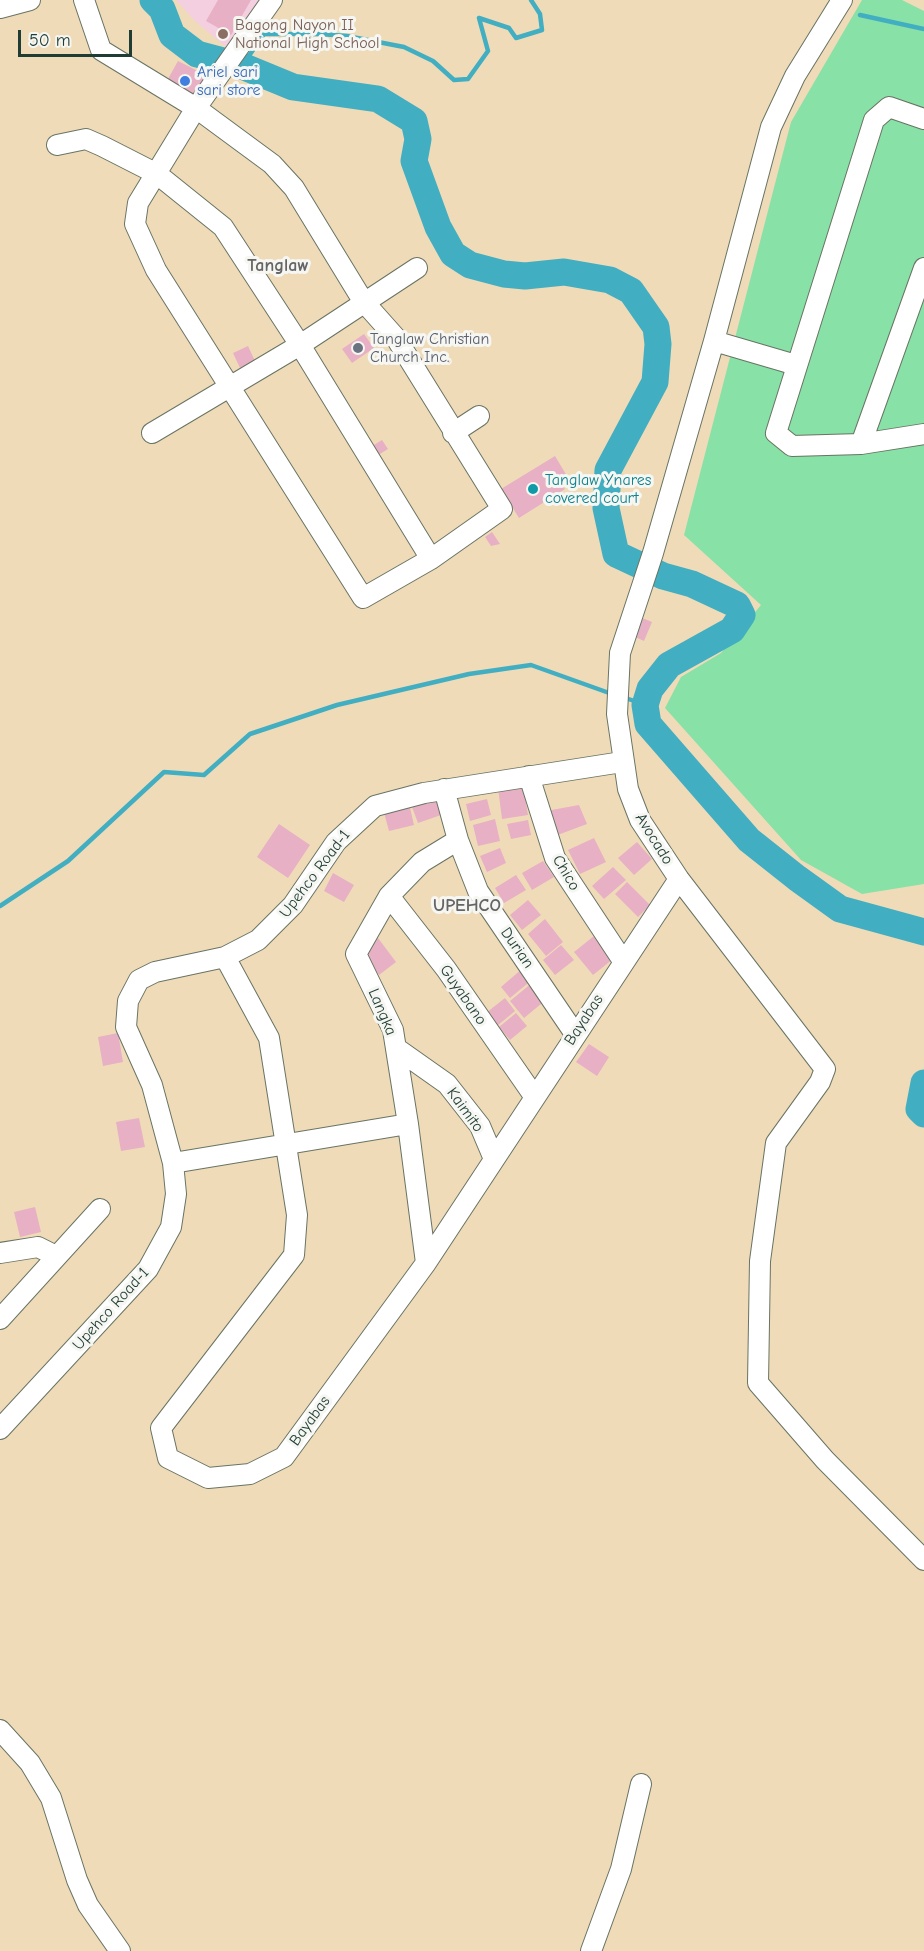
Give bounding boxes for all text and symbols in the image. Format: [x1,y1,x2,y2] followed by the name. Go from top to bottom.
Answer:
[235,15,380,53] place label: Bagong Nayon II National High School
[21,18,135,56] scale bar
[216,27,230,41] marker: Bagong Nayon II National High School
[29,30,71,51] text: 50 m
[197,62,260,100] place label: Ariel sari sari store
[178,74,192,88] marker: Ariel sari sari store
[247,255,309,277] district label: Tanglaw
[370,329,489,367] place label: Tanglaw Christian Church Inc.
[351,341,365,355] marker: Tanglaw Christian Church Inc.
[545,470,651,508] place label: Tanglaw Ynares covered court
[526,482,540,496] marker: Tanglaw Ynares covered court
[631,810,677,868] street label: Avocado
[276,826,354,922] street label: Upehco Road-1
[548,852,584,894] street label: Chico
[433,895,501,917] district label: UPEHCO
[496,924,538,972] street label: Durian
[435,961,491,1029] street label: Guyabano
[364,986,400,1038] street label: Langka
[560,991,608,1049] street label: Bayabas
[442,1084,488,1136] street label: Kaimito
[69,1264,153,1354] street label: Upehco Road-1
[286,1392,334,1450] street label: Bayabas

